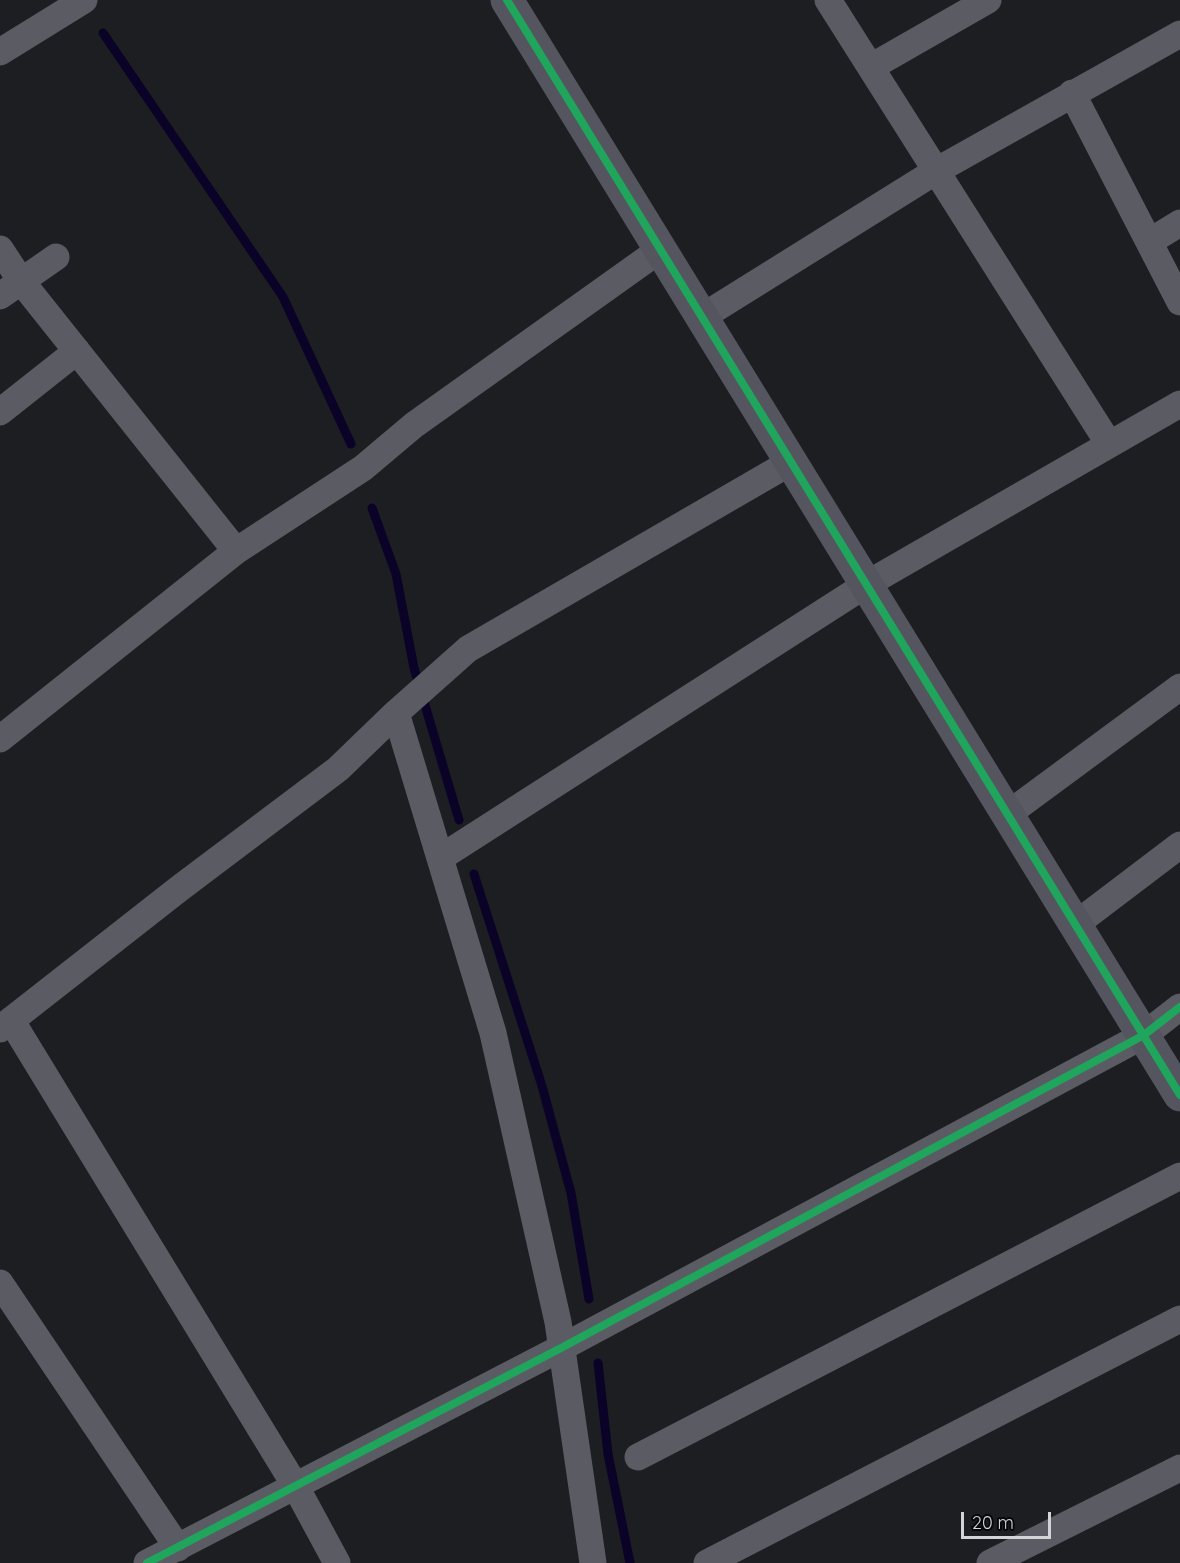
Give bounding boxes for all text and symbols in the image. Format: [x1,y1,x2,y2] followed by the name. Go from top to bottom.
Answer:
[964,1500,1054,1538] scale bar
[972,1511,1014,1534] text: 20 m

